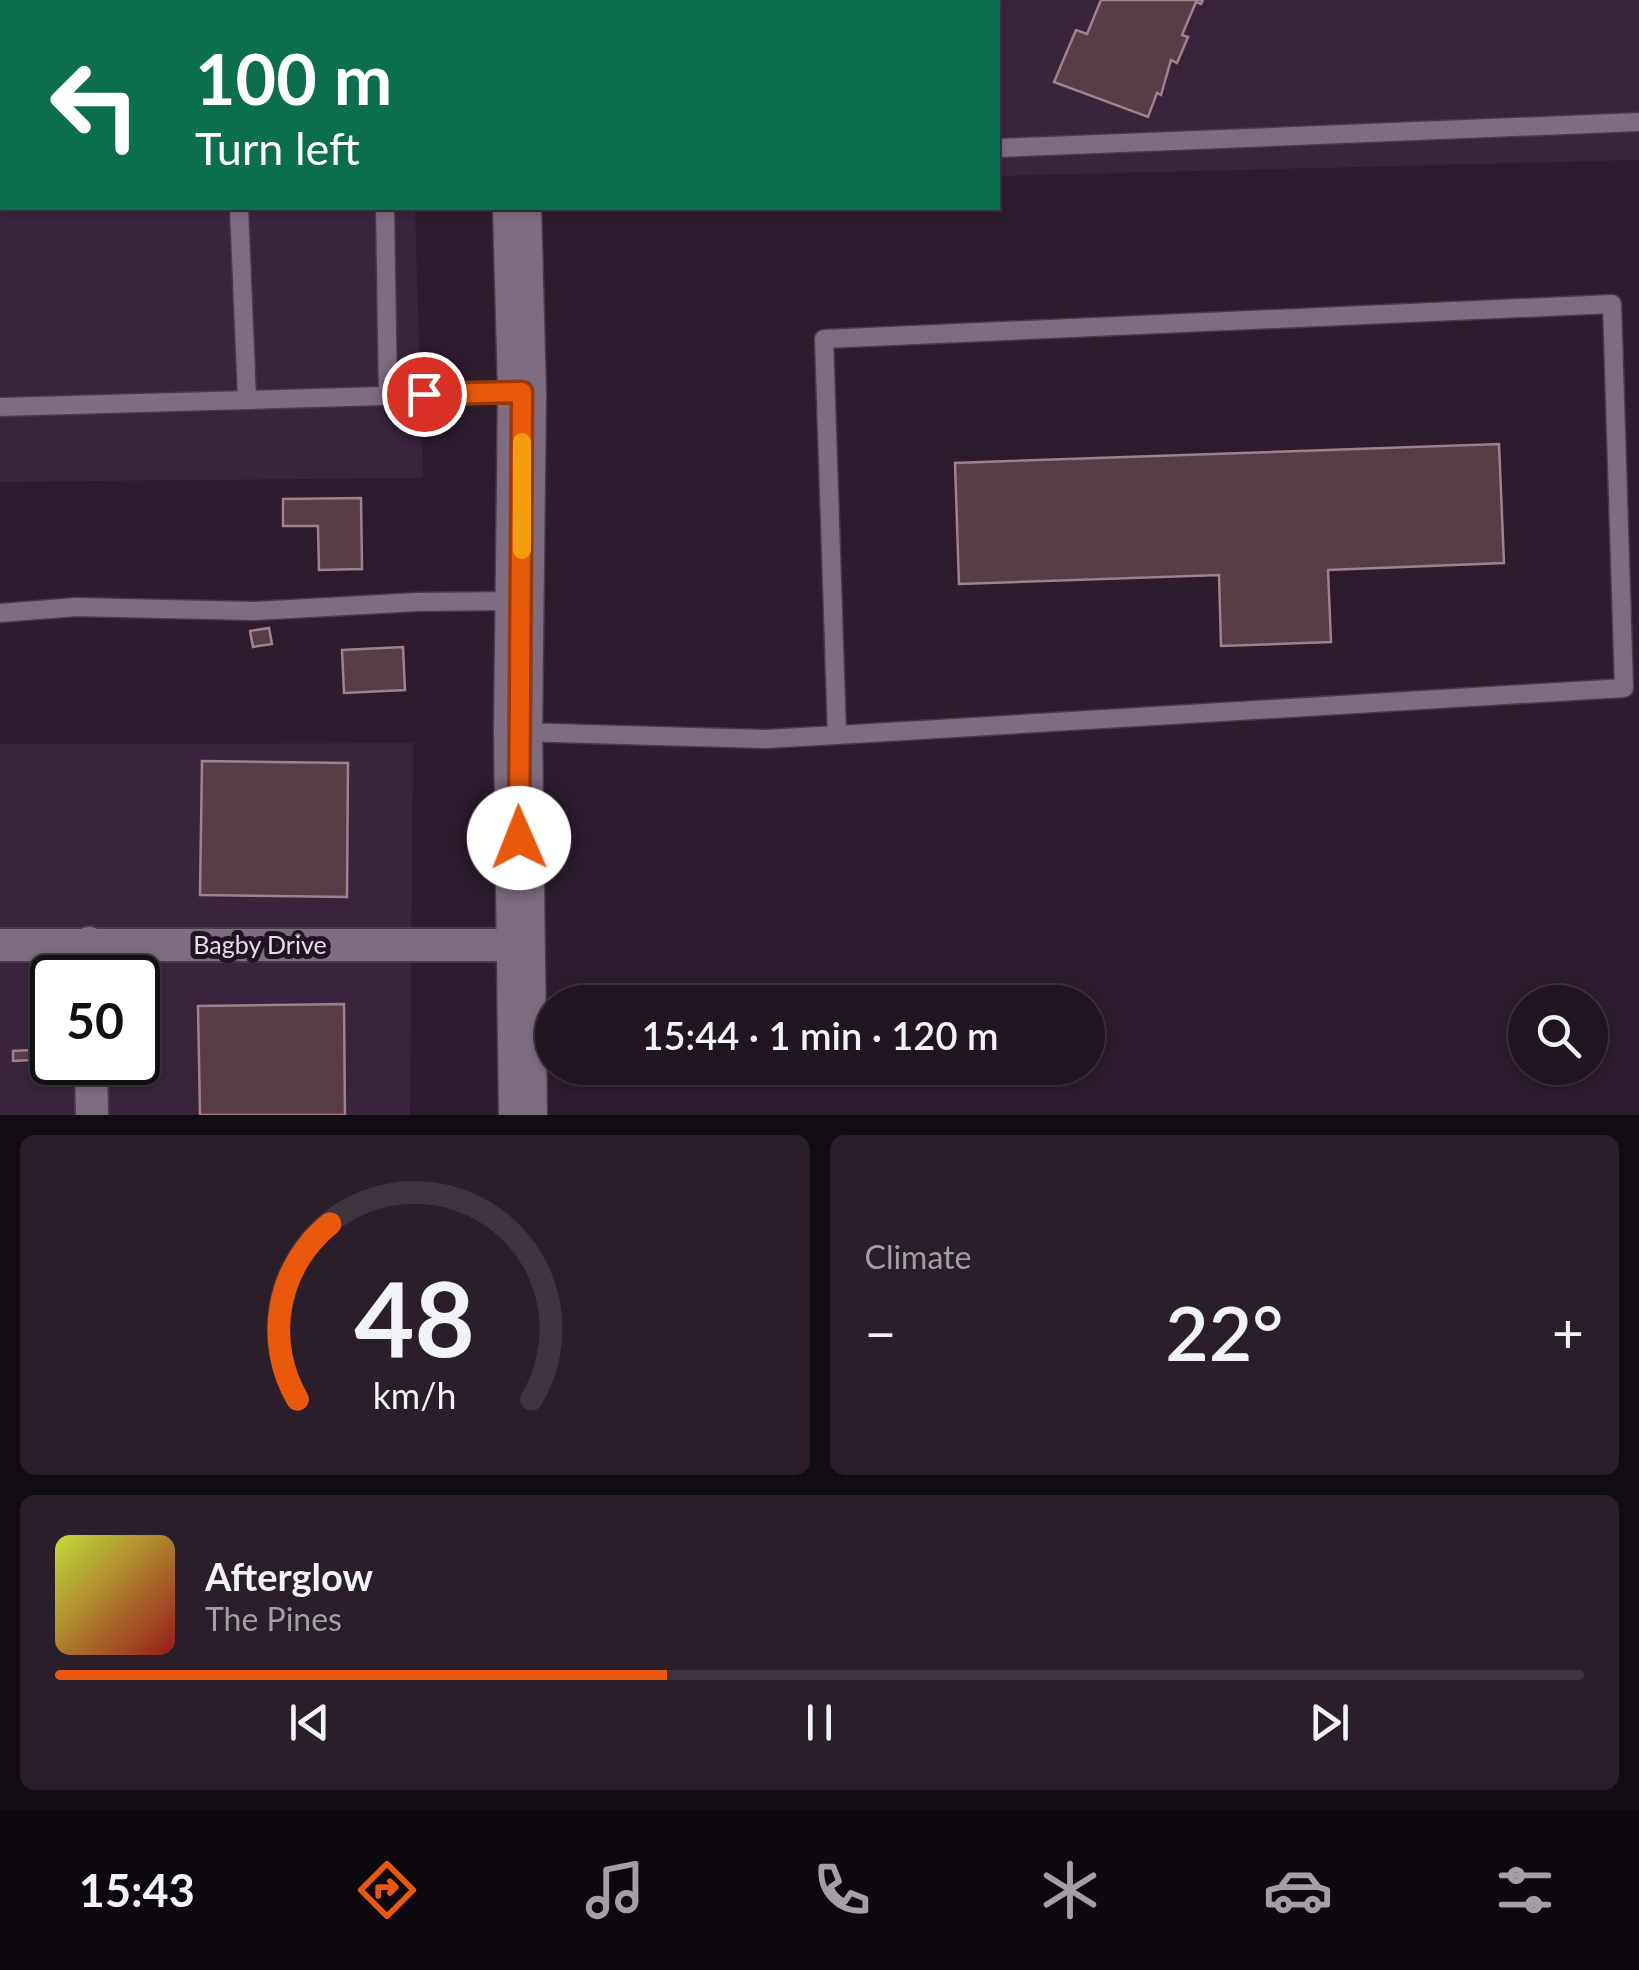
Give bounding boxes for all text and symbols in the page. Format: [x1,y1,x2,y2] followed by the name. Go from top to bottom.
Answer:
[195,36,392,120] text: 100 m
[30,40,160,170] icon: left
[195,121,360,175] text: Turn left
[382,352,467,437] pin
[397,367,452,422] icon: arrive
[467,786,571,890] position arrow
[193,929,327,959] street label: Bagby Drive
[30,955,160,1085] speed limit sign: 50
[1508,985,1608,1085] map controls
[1508,985,1608,1085] button: search
[642,1012,998,1058] text: 15:44 · 1 min · 120 m
[865,1237,971,1276] text: Climate
[354,1254,475,1379] text: 48
[1165,1287,1283,1377] text: 22°
[865,1299,896,1365] text: −
[1552,1299,1584,1365] text: +
[373,1374,457,1417] text: km/h
[205,1553,373,1599] text: Afterglow
[205,1599,342,1638] text: The Pines
[282,1695,337,1750] icon: previous
[792,1695,847,1750] icon: pause
[1302,1695,1357,1750] icon: next
[352,1855,422,1925] icon: directions
[580,1855,650,1925] icon: music
[807,1855,877,1925] icon: phone
[1035,1855,1105,1925] icon: climate
[1263,1855,1333,1925] icon: car
[1490,1855,1560,1925] icon: filters
[79,1863,195,1917] text: 15:43

